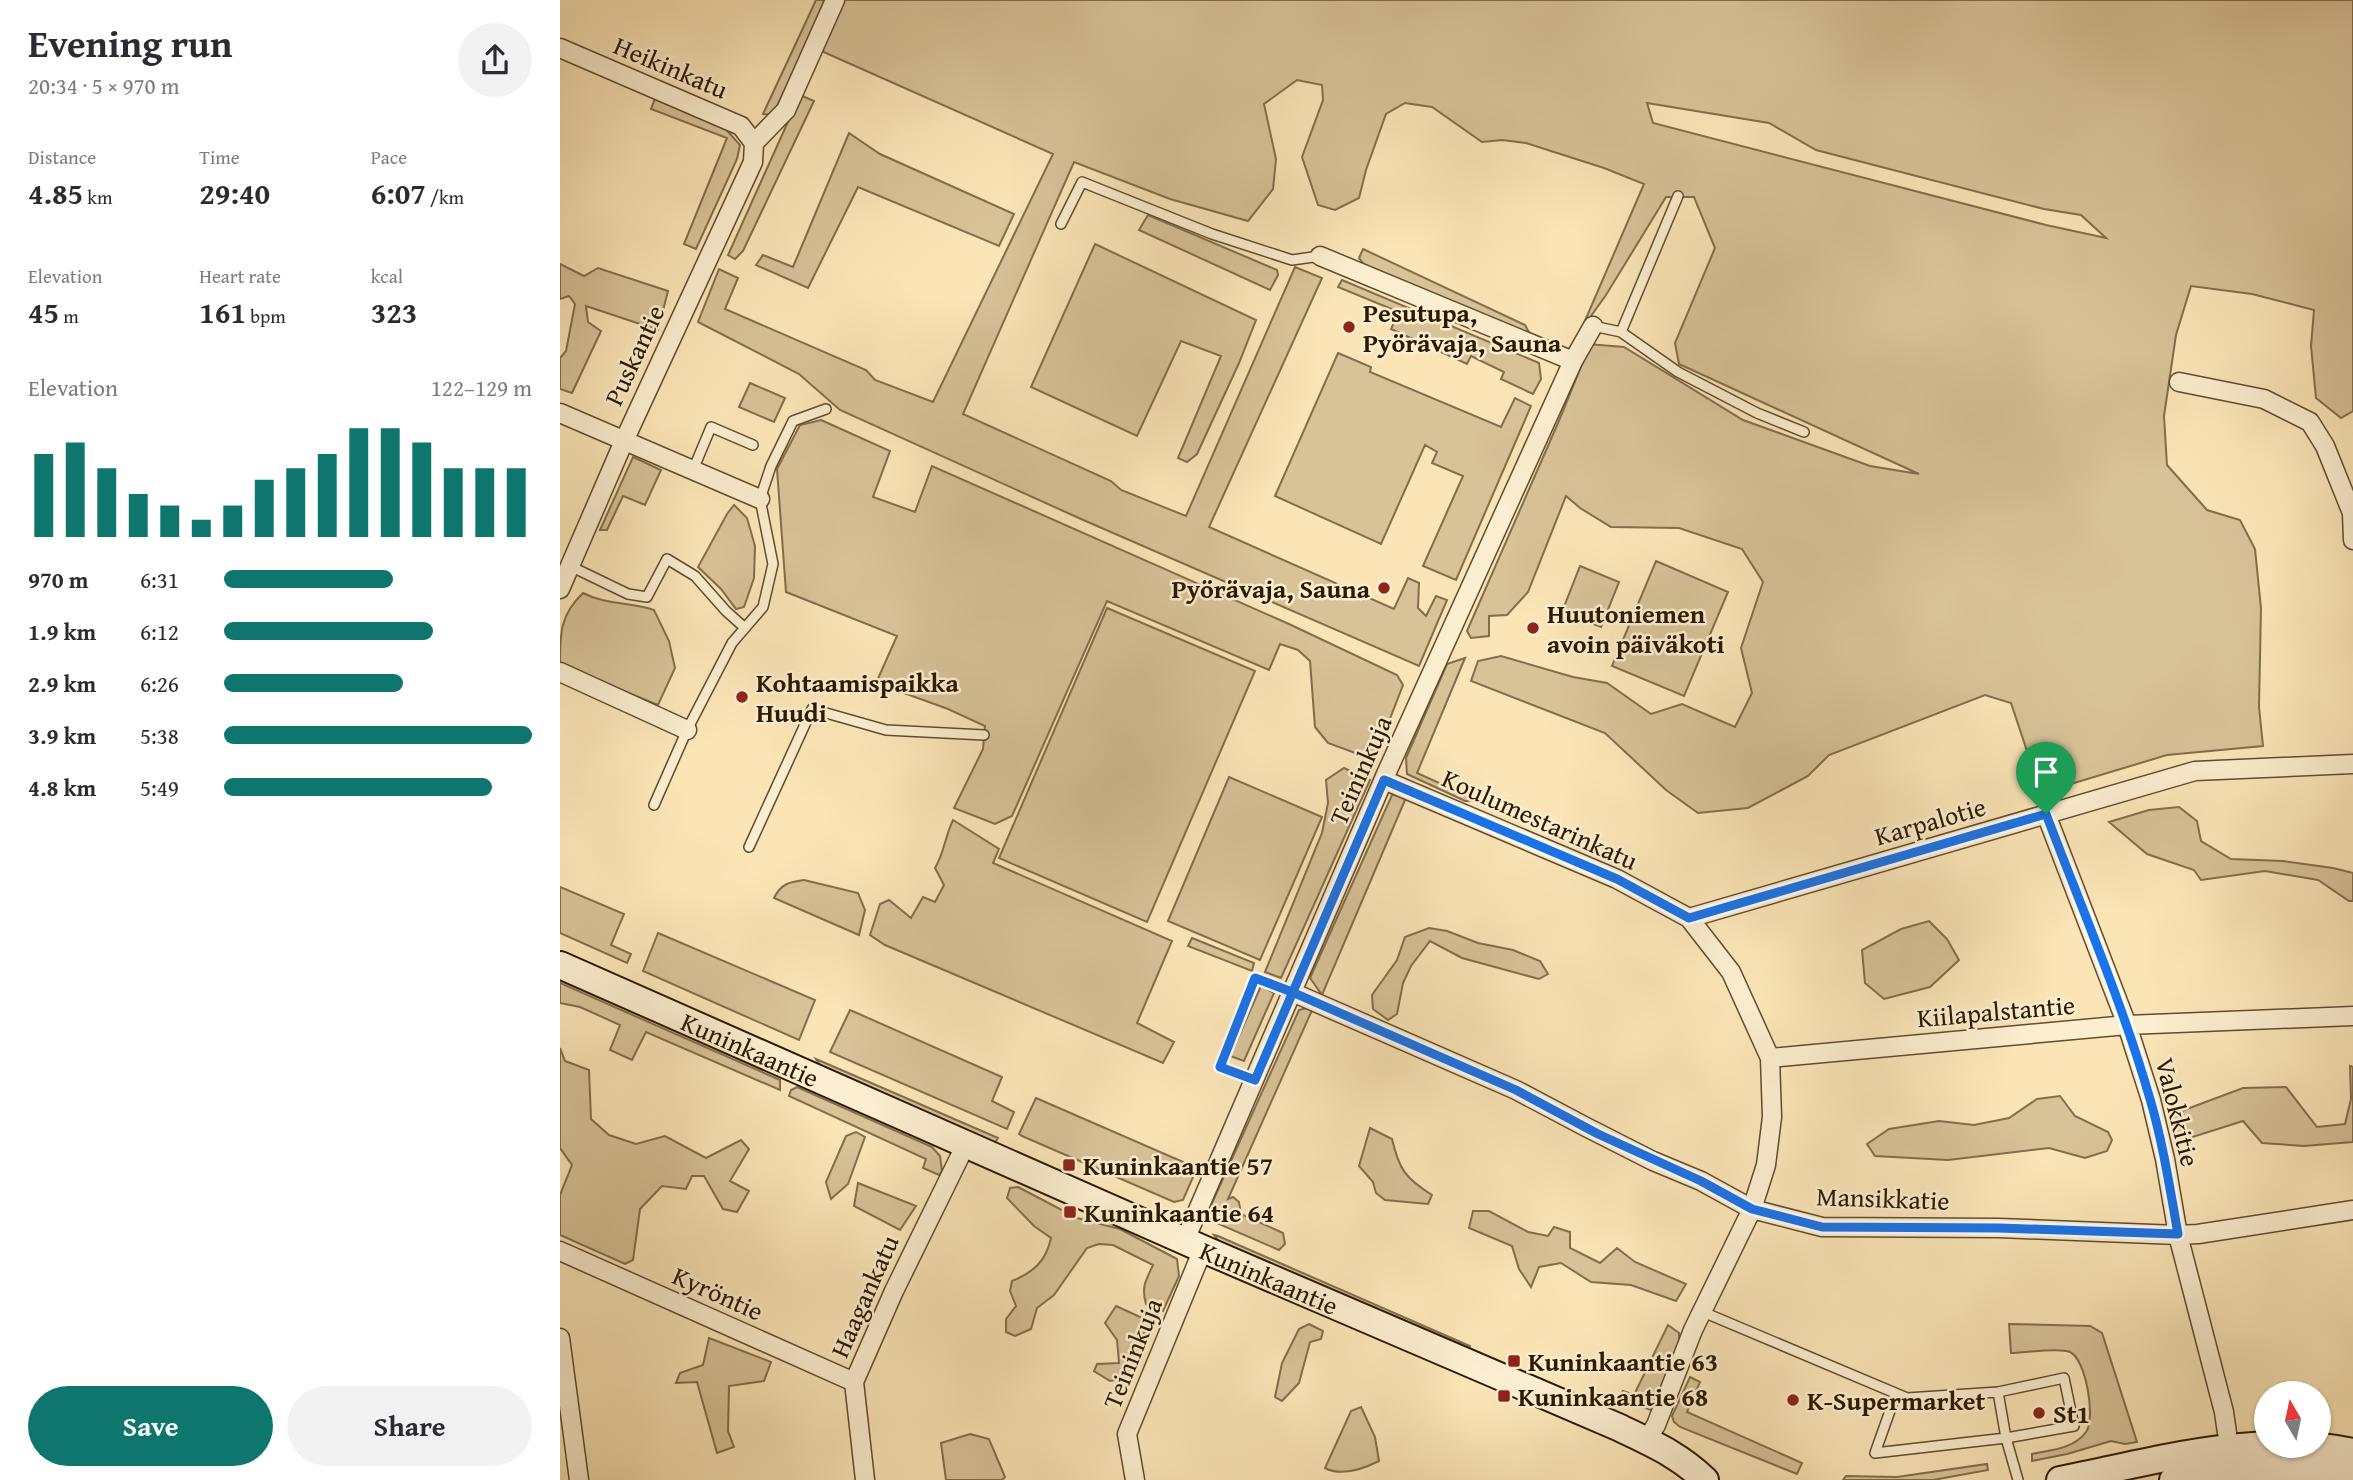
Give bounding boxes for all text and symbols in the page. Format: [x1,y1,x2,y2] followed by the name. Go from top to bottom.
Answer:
[28,15,232,71] text: Evening run
[458,23,532,97] button: share
[608,25,734,109] street label: Heikinkatu
[28,69,180,102] text: 20:34 · 5 × 970 m
[28,143,96,171] text: Distance
[199,143,240,171] text: Time
[371,143,407,171] text: Pace
[28,171,83,215] text: 4.85
[199,171,270,215] text: 29:40
[371,171,426,215] text: 6:07
[83,183,112,211] text: km
[426,183,464,211] text: /km
[28,262,102,290] text: Elevation
[199,262,281,290] text: Heart rate
[371,262,403,290] text: kcal
[28,290,59,334] text: 45
[199,290,246,334] text: 161
[371,290,417,334] text: 323
[1363,293,1562,362] place label: Pesutupa, Pyörävaja, Sauna
[594,298,674,412] street label: Puskantie
[59,302,79,330] text: m
[246,302,286,330] text: bpm
[1341,319,1357,335] marker: Pesutupa, Pyörävaja, Sauna
[28,371,118,404] text: Elevation
[431,371,532,404] text: 122–129 m
[28,563,89,596] text: 970 m
[140,563,179,596] text: 6:31
[1172,569,1371,608] place label: Pyörävaja, Sauna
[1376,580,1392,596] marker: Pyörävaja, Sauna
[1547,594,1725,663] place label: Huutoniemen avoin päiväkoti
[28,615,96,648] text: 1.9 km
[140,615,179,648] text: 6:12
[1525,620,1541,636] marker: Huutoniemen avoin päiväkoti
[756,663,959,732] place label: Kohtaamispaikka Huudi
[28,667,96,700] text: 2.9 km
[140,667,179,700] text: 6:26
[734,689,750,705] marker: Kohtaamispaikka Huudi
[1319,708,1402,831] street label: Teininkuja
[28,719,96,752] text: 3.9 km
[140,719,179,752] text: 5:38
[2016,742,2076,814] pin
[2027,753,2065,791] icon: arrive
[1436,758,1644,880] street label: Koulumestarinkatu
[28,771,96,804] text: 4.8 km
[140,771,179,804] text: 5:49
[1870,787,1990,855] street label: Karpalotie
[1915,985,2077,1037] street label: Kiilapalstantie
[675,1001,825,1097] street label: Kuninkaantie
[2146,1054,2210,1170] street label: Valokkitie
[1083,1146,1273,1185] place label: Kuninkaantie 57
[1061,1157,1077,1173] marker: Kuninkaantie 57
[1816,1176,1950,1220] street label: Mansikkatie
[1084,1193,1274,1232] place label: Kuninkaantie 64
[1062,1204,1078,1220] marker: Kuninkaantie 64
[820,1229,908,1363] street label: Haagankatu
[1194,1230,1345,1324] street label: Kuninkaantie
[666,1256,770,1330] street label: Kyröntie
[1092,1291,1172,1414] street label: Teininkuja
[1528,1342,1718,1381] place label: Kuninkaantie 63
[1506,1353,1522,1369] marker: Kuninkaantie 63
[1518,1377,1708,1416] place label: Kuninkaantie 68
[1807,1381,1985,1420] place label: K-Supermarket
[2254,1381,2331,1458] north arrow
[2254,1381,2331,1458] map controls
[28,1386,273,1466] button: Save
[287,1386,532,1466] button: Share
[1496,1388,1512,1404] marker: Kuninkaantie 68
[1785,1392,1801,1408] marker: K-Supermarket
[2053,1394,2090,1433] place label: St1
[2031,1405,2047,1421] marker: St1

